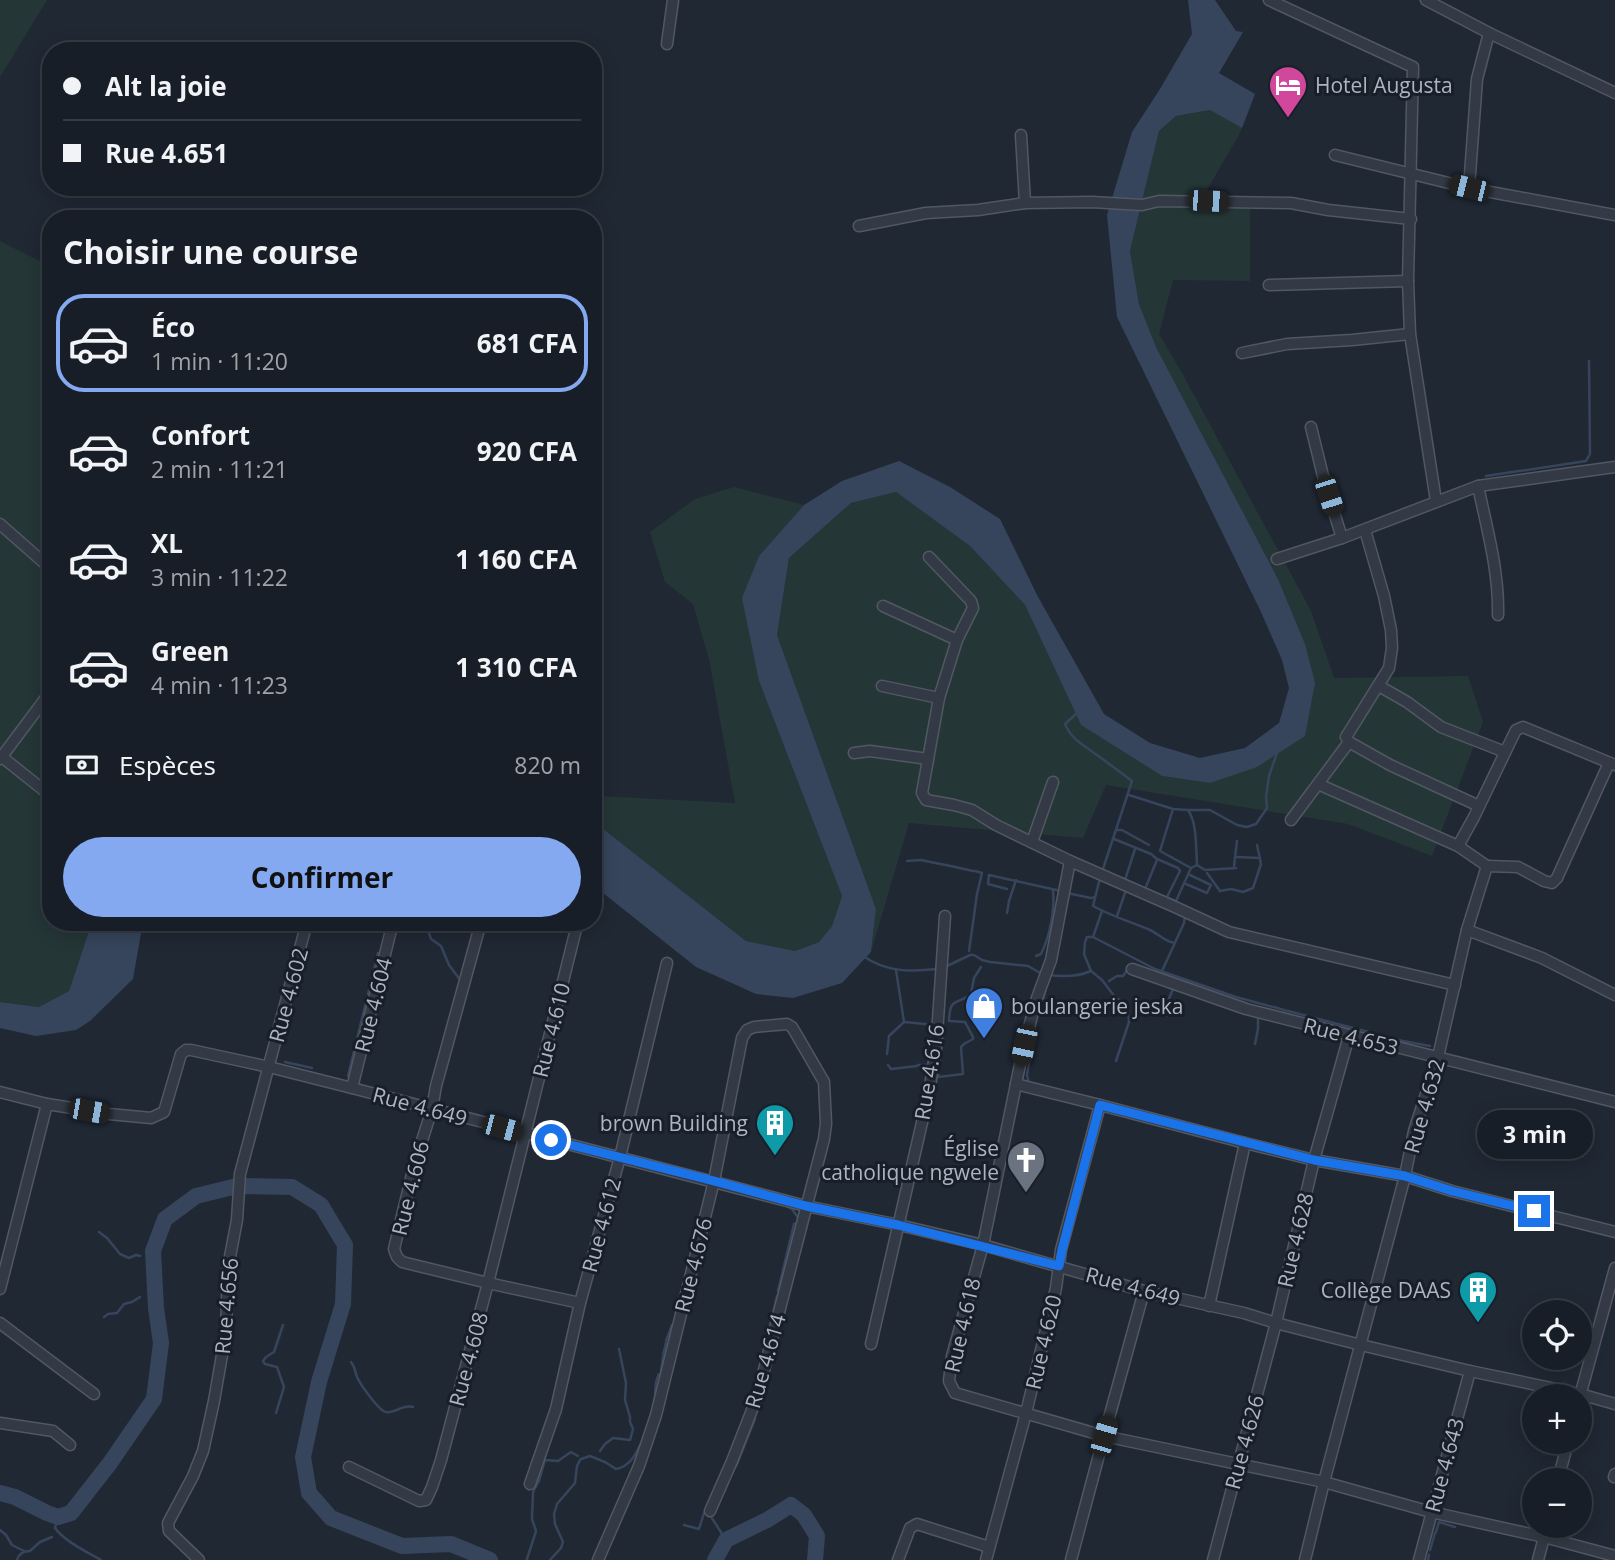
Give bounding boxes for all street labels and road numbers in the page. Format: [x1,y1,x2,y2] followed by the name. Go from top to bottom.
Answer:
[262,945,314,1045] street label: Rue 4.602
[348,955,398,1055] street label: Rue 4.604
[526,980,576,1080] street label: Rue 4.610
[1301,1011,1401,1061] street label: Rue 4.653
[908,1022,950,1122] street label: Rue 4.616
[1397,1056,1451,1156] street label: Rue 4.632
[370,1080,470,1132] street label: Rue 4.649
[385,1138,435,1238] street label: Rue 4.606
[575,1175,627,1275] street label: Rue 4.612
[1270,1190,1320,1290] street label: Rue 4.628
[668,1215,718,1315] street label: Rue 4.676
[208,1257,244,1355] street label: Rue 4.656
[1083,1260,1183,1312] street label: Rue 4.649
[937,1275,987,1375] street label: Rue 4.618
[1018,1292,1068,1392] street label: Rue 4.620
[442,1309,494,1409] street label: Rue 4.608
[738,1311,792,1411] street label: Rue 4.614
[1218,1392,1270,1492] street label: Rue 4.626
[1418,1415,1470,1515] street label: Rue 4.643

